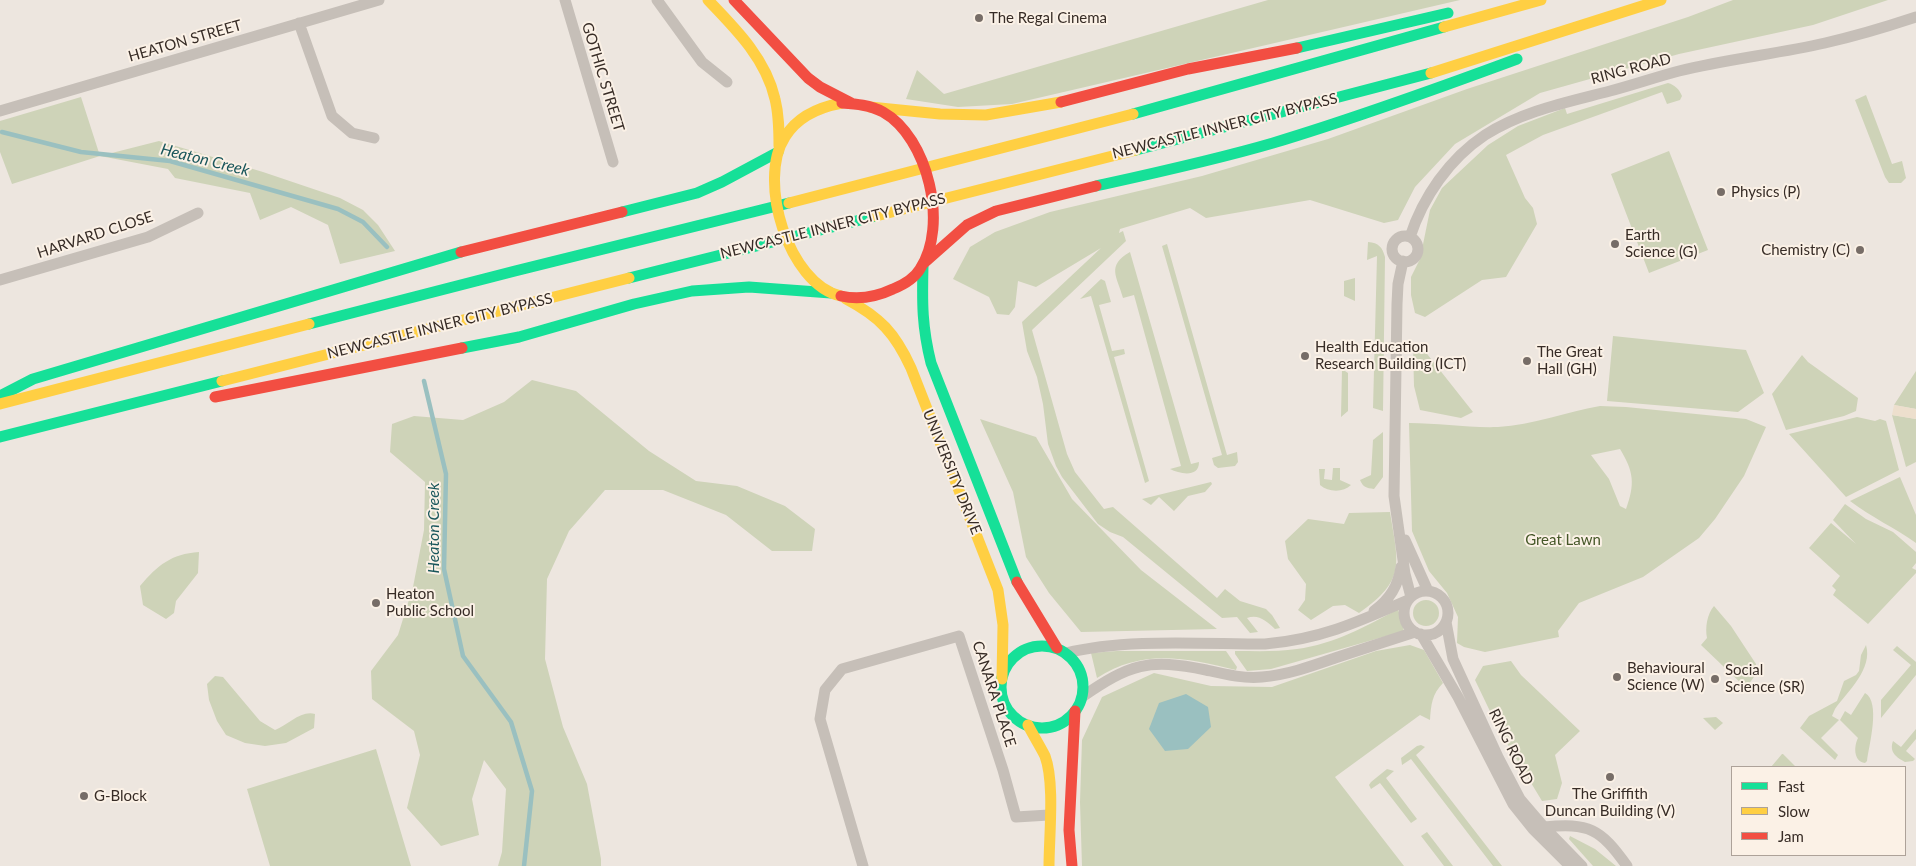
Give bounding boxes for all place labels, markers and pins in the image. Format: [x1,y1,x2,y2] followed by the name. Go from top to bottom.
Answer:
[989,9,1107,27] place label: The Regal Cinema
[973,12,985,24] marker: The Regal Cinema
[1731,183,1800,201] place label: Physics (P)
[1715,186,1727,198] marker: Physics (P)
[1625,226,1698,261] place label: Earth Science (G)
[1609,238,1621,250] marker: Earth Science (G)
[1761,241,1850,259] place label: Chemistry (C)
[1854,244,1866,256] marker: Chemistry (C)
[1315,338,1466,373] place label: Health Education Research Building (ICT)
[1537,343,1603,378] place label: The Great Hall (GH)
[1299,350,1311,362] marker: Health Education Research Building (ICT)
[1521,355,1533,367] marker: The Great Hall (GH)
[386,585,474,620] place label: Heaton Public School
[370,597,382,609] marker: Heaton Public School
[1627,659,1705,694] place label: Behavioural Science (W)
[1725,661,1804,696] place label: Social Science (SR)
[1611,671,1623,683] marker: Behavioural Science (W)
[1709,673,1721,685] marker: Social Science (SR)
[1604,771,1616,783] marker: The Griffith Duncan Building (V)
[1545,785,1675,820] place label: The Griffith Duncan Building (V)
[94,787,147,805] place label: G-Block
[78,790,90,802] marker: G-Block

